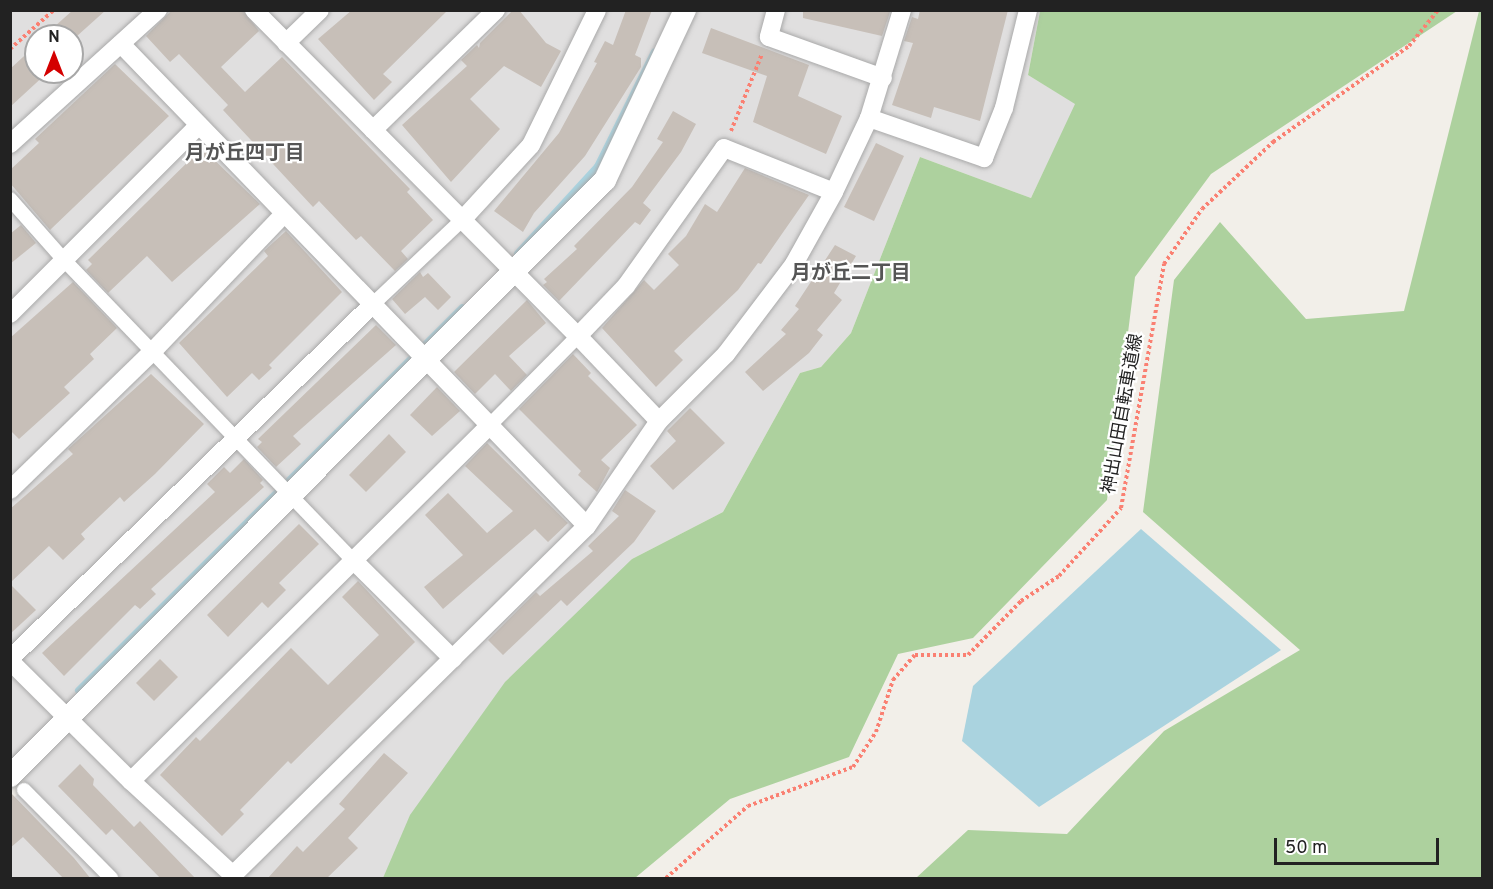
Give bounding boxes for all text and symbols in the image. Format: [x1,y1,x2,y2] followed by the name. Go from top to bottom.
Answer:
[24,24,84,84] north arrow
[48,28,60,48] text: N
[185,142,305,166] district label: 月が丘四丁目
[791,262,911,286] district label: 月が丘二丁目
[1099,332,1149,496] street label: 神出山田自転車道線
[1277,826,1442,864] scale bar
[1285,837,1327,860] text: 50 m

